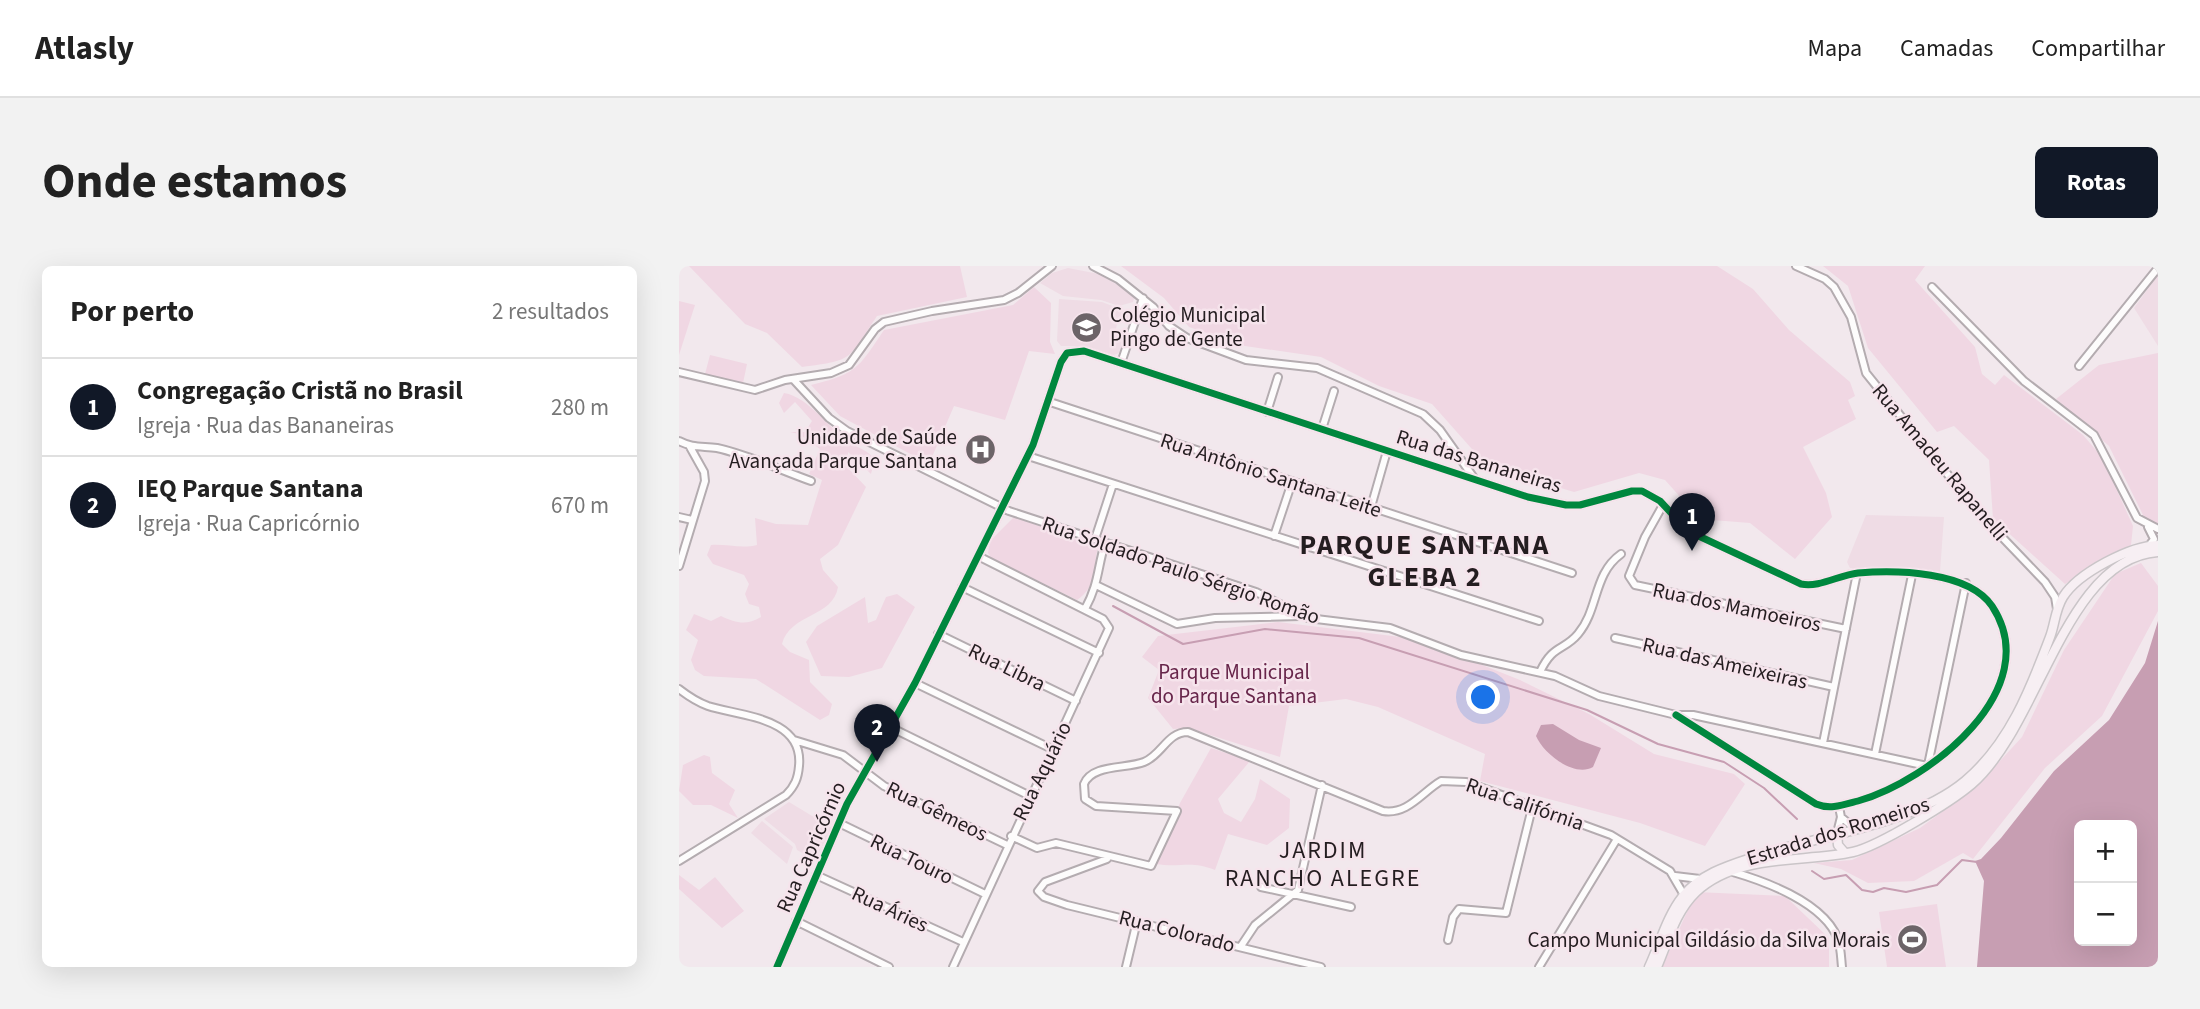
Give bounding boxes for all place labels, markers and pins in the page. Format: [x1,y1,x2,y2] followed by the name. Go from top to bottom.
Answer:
[1110,300,1266,354] place label: Colégio Municipal Pingo de Gente
[1070,310,1104,344] school or university icon: Colégio Municipal Pingo de Gente
[729,422,957,476] place label: Unidade de Saúde Avançada Parque Santana
[963,432,997,466] hospital icon: Unidade de Saúde Avançada Parque Santana
[1669,493,1715,551] pin: 1
[854,704,900,762] pin: 2
[1896,923,1930,957] sports icon: Campo Municipal Gildásio da Silva Morais
[1528,925,1890,955] place label: Campo Municipal Gildásio da Silva Morais

